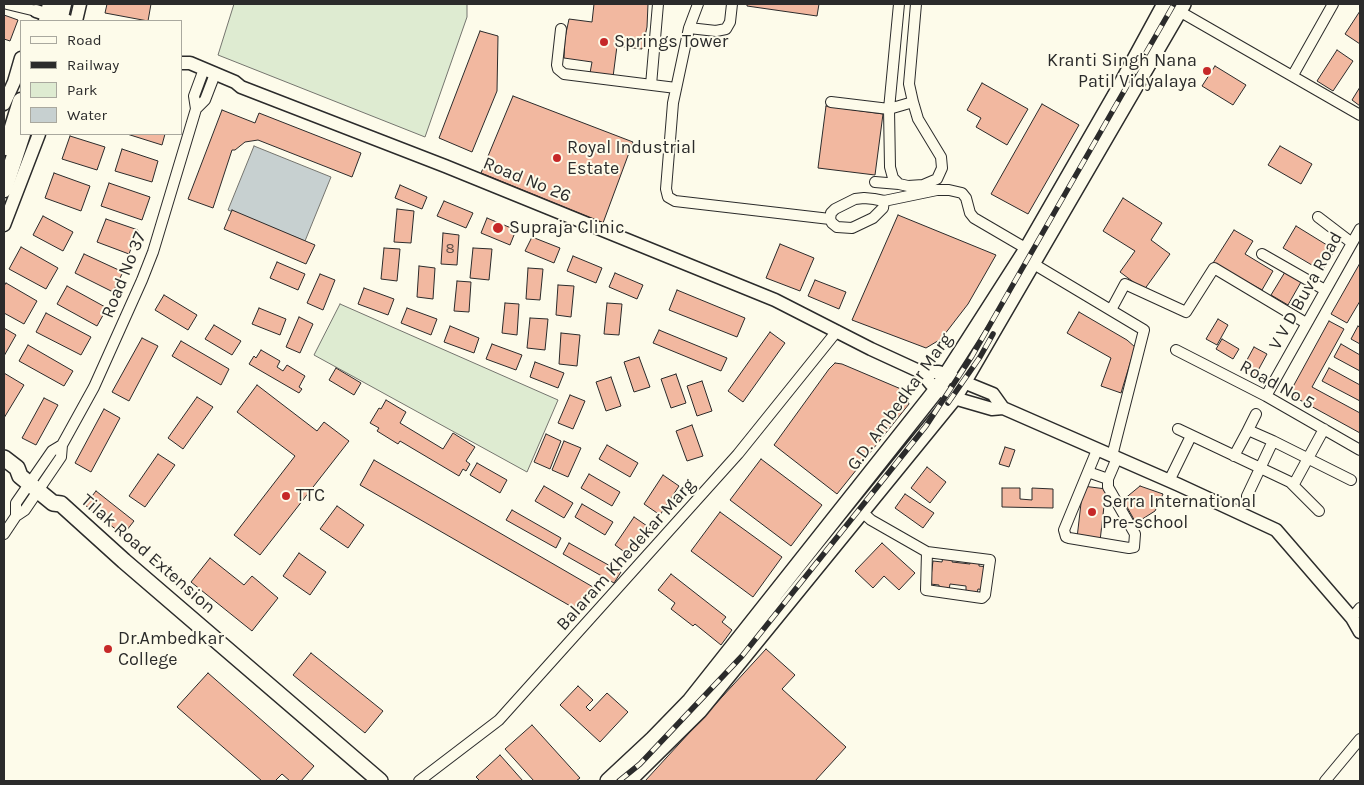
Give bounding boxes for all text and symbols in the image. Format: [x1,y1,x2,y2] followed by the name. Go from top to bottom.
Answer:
[20,20,182,135] legend
[67,31,102,49] text: Road
[614,31,728,53] place label: Springs Tower
[598,36,610,48] marker: Springs Tower
[1047,50,1197,92] place label: Kranti Singh Nana Patil Vidyalaya
[67,56,119,74] text: Railway
[1201,65,1213,77] marker: Kranti Singh Nana Patil Vidyalaya
[67,81,97,99] text: Park
[67,106,107,124] text: Water
[567,137,696,180] place label: Royal Industrial Estate
[551,152,563,164] marker: Royal Industrial Estate
[480,153,574,207] street label: Road No 26
[509,217,624,239] place label: Supraja Clinic
[491,221,505,235] marker: Supraja Clinic
[1265,228,1347,354] street label: V V D Buva Road
[97,229,151,321] street label: Road No 37
[445,240,455,258] house number: 8
[843,329,957,475] street label: G.D. Ambedkar Marg
[1236,356,1318,414] street label: Road No 5
[552,475,700,635] street label: Balaram Khedekar Marg
[296,485,325,507] place label: TTC
[76,490,220,618] street label: Tilak Road Extension
[280,490,292,502] marker: TTC
[1102,491,1256,534] place label: Serra International Pre-school
[1086,506,1098,518] marker: Serra International Pre-school
[118,628,224,670] place label: Dr.Ambedkar College
[102,643,114,655] marker: Dr.Ambedkar College

